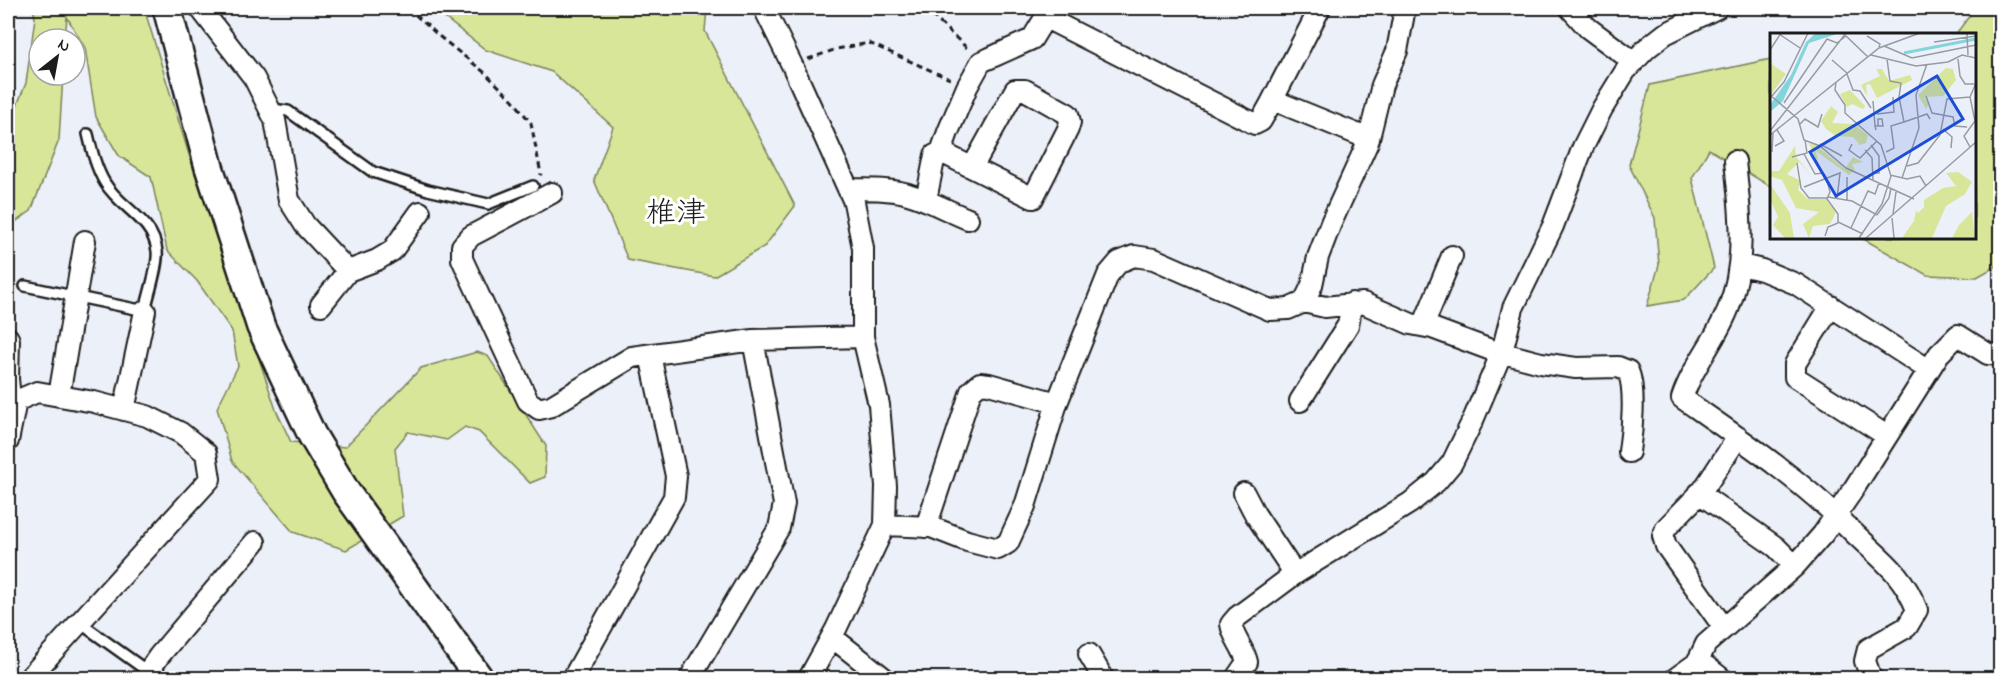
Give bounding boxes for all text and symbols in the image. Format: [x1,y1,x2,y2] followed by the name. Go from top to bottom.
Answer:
[27,27,87,87] north arrow
[53,33,75,59] text: N
[1770,33,1975,238] inset map
[646,193,706,237] district label: 椎津

